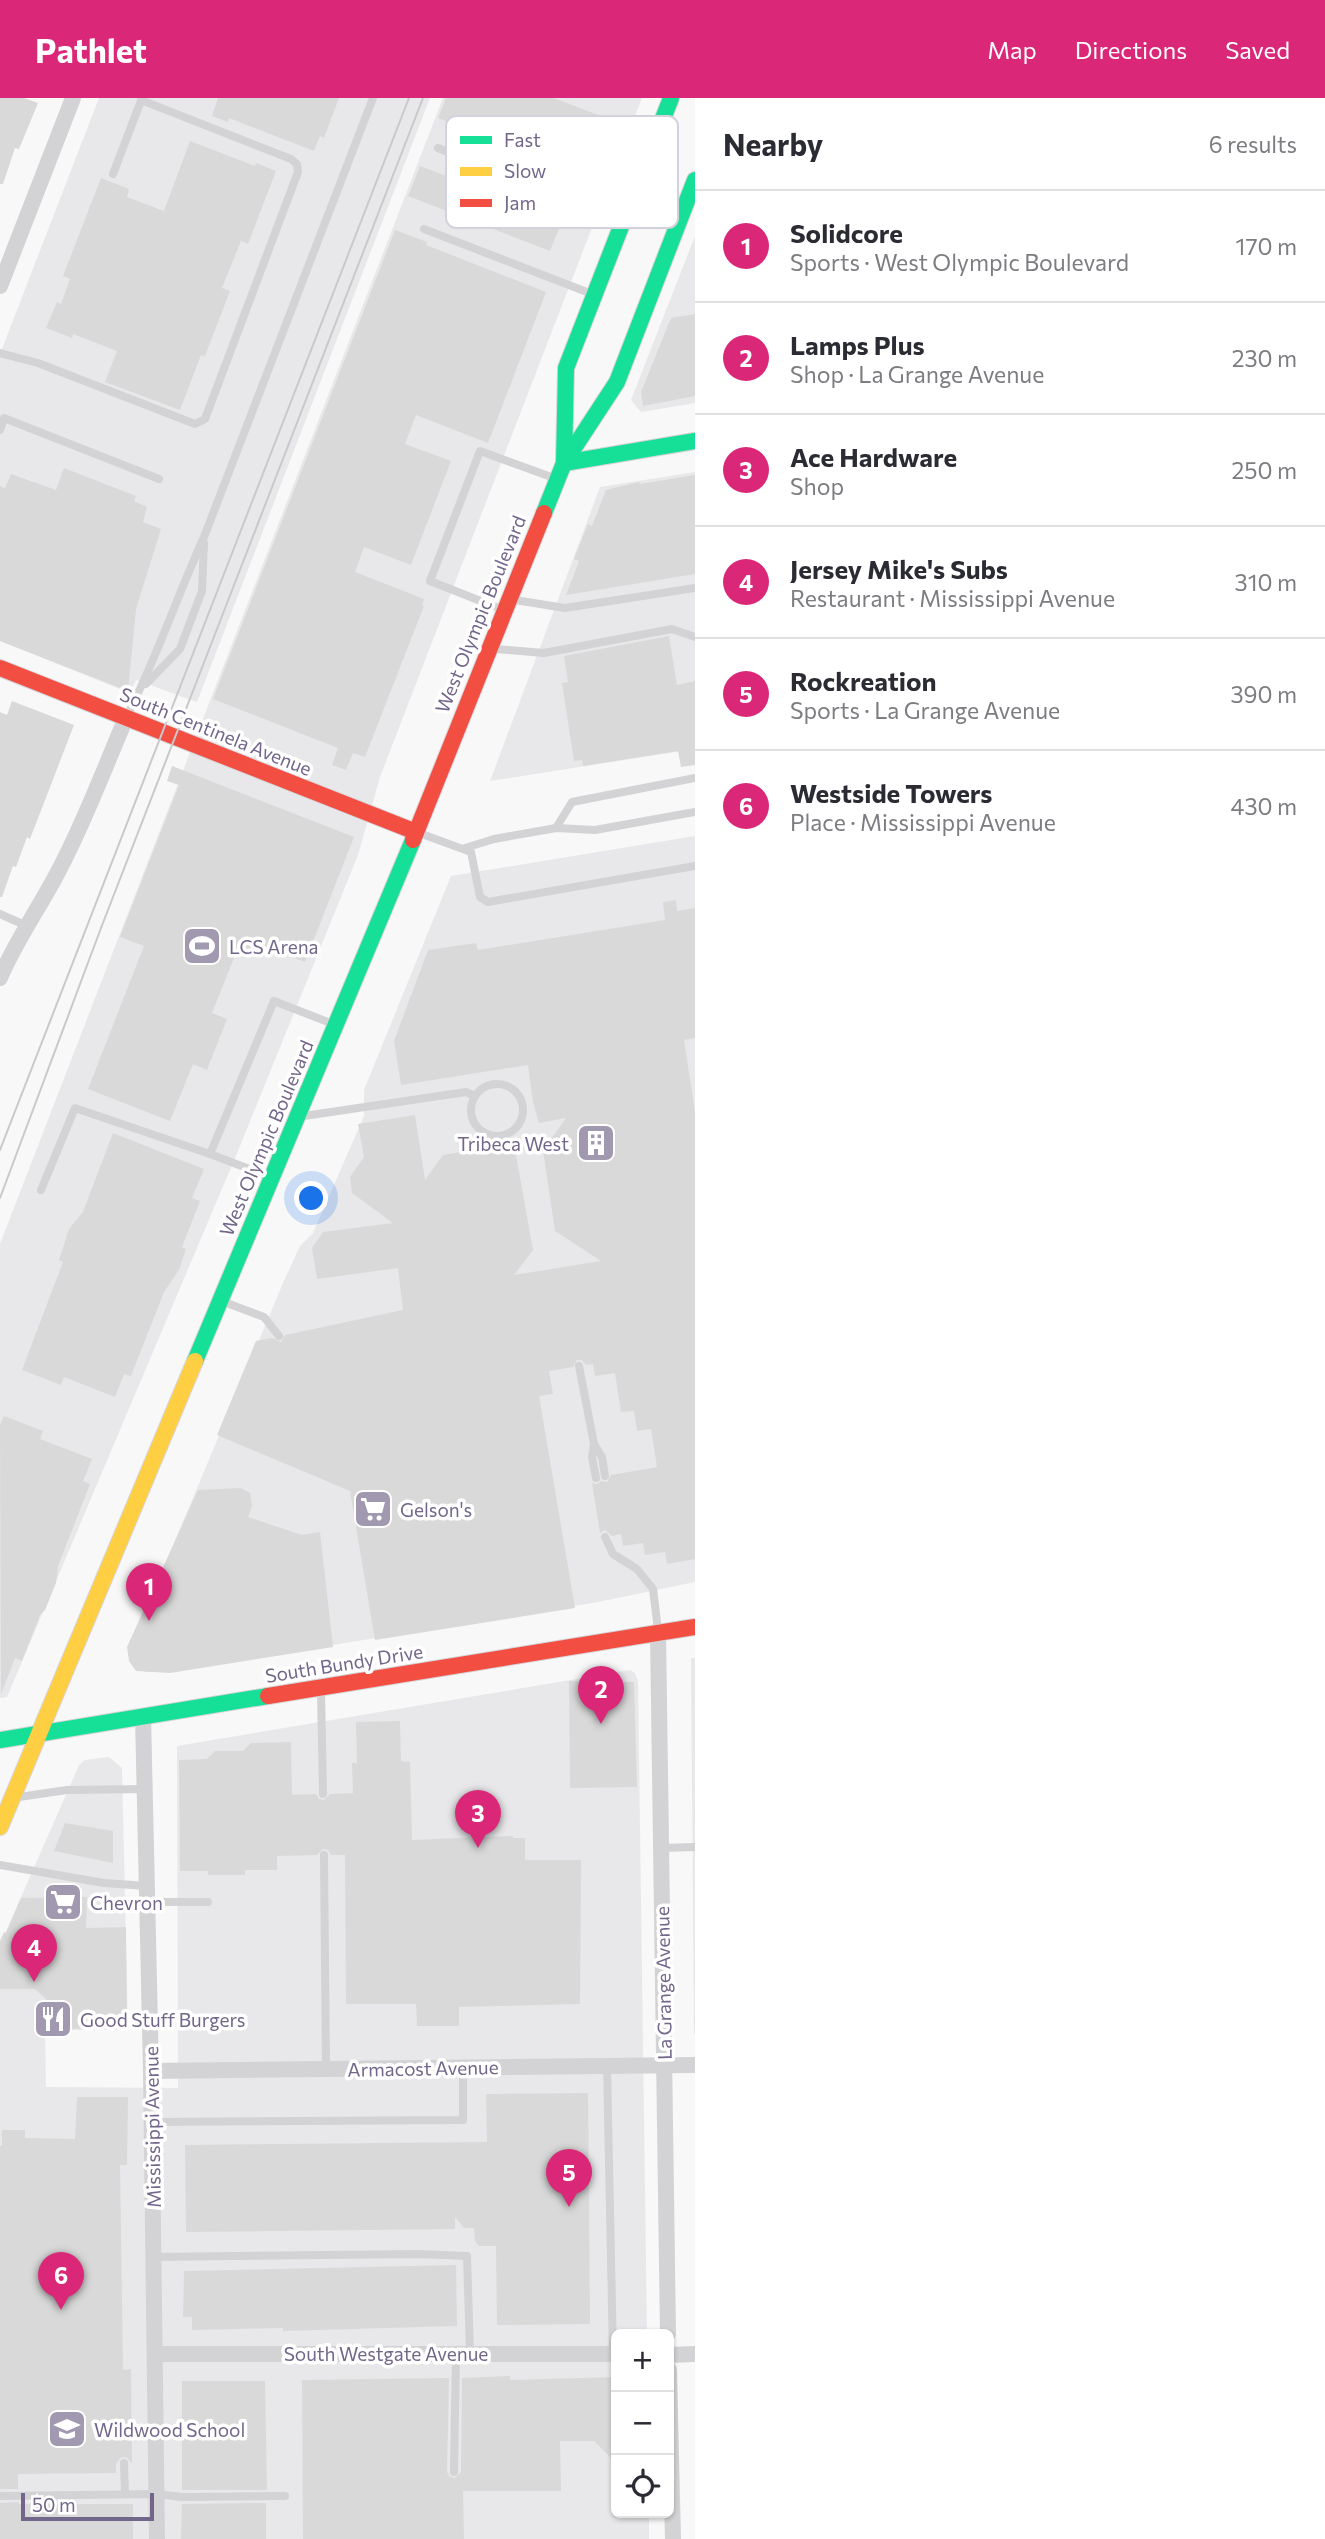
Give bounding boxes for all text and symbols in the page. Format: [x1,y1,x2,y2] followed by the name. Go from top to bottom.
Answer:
[35,29,147,70] text: Pathlet
[987,35,1037,64] text: Map
[1075,35,1187,64] text: Directions
[1225,35,1290,64] text: Saved
[446,116,678,228] legend
[723,125,823,162] text: Nearby
[504,128,541,151] text: Fast
[1209,130,1297,158] text: 6 results
[504,159,546,182] text: Slow
[504,191,536,214] text: Jam
[790,217,903,248] text: Solidcore
[741,232,751,260] text: 1
[1236,232,1297,260] text: 170 m
[790,248,1129,276] text: Sports · West Olympic Boulevard
[790,329,925,360] text: Lamps Plus
[739,344,753,372] text: 2
[1232,344,1297,372] text: 230 m
[790,360,1044,388] text: Shop · La Grange Avenue
[790,441,957,472] text: Ace Hardware
[739,456,753,484] text: 3
[1232,456,1297,484] text: 250 m
[790,472,844,500] text: Shop
[430,512,530,716] street label: West Olympic Boulevard
[790,553,1008,584] text: Jersey Mike's Subs
[739,568,753,596] text: 4
[1235,568,1297,596] text: 310 m
[790,584,1115,612] text: Restaurant · Mississippi Avenue
[790,665,937,696] text: Rockreation
[739,680,753,708] text: 5
[1230,680,1297,708] text: 390 m
[117,682,315,780] street label: South Centinela Avenue
[790,696,1060,724] text: Sports · La Grange Avenue
[790,777,992,808] text: Westside Towers
[739,792,753,820] text: 6
[1231,792,1297,820] text: 430 m
[790,808,1056,836] text: Place · Mississippi Avenue
[181,925,223,967] sports icon: LCS Arena
[229,935,319,958] place label: LCS Arena
[214,1037,318,1239] street label: West Olympic Boulevard
[575,1122,617,1164] building icon: Tribeca West
[457,1132,569,1155] place label: Tribeca West
[294,1181,328,1215] your location
[352,1488,394,1530] supermarket icon: Gelson's
[400,1498,472,1521] place label: Gelson's
[126,1563,172,1621] pin: 1
[263,1639,425,1687] street label: South Bundy Drive
[578,1666,624,1724] pin: 2
[455,1790,501,1848] pin: 3
[42,1881,84,1923] supermarket icon: Chevron
[90,1891,163,1914] place label: Chevron
[650,1906,676,2060] street label: La Grange Avenue
[11,1924,57,1982] pin: 4
[32,1998,74,2040] restaurant icon: Good Stuff Burgers
[80,2008,245,2031] place label: Good Stuff Burgers
[139,2046,165,2208] street label: Mississippi Avenue
[347,2055,499,2081] street label: Armacost Avenue
[546,2149,592,2207] pin: 5
[38,2252,84,2310] pin: 6
[611,2329,674,2518] map controls
[611,2329,674,2392] button: +
[284,2342,488,2365] street label: South Westgate Avenue
[611,2392,674,2455] button: −
[46,2408,88,2450] school or university icon: Wildwood School
[94,2418,245,2441] place label: Wildwood School
[611,2455,674,2518] button: locate
[21,2490,154,2522] scale bar
[32,2493,76,2516] text: 50 m

